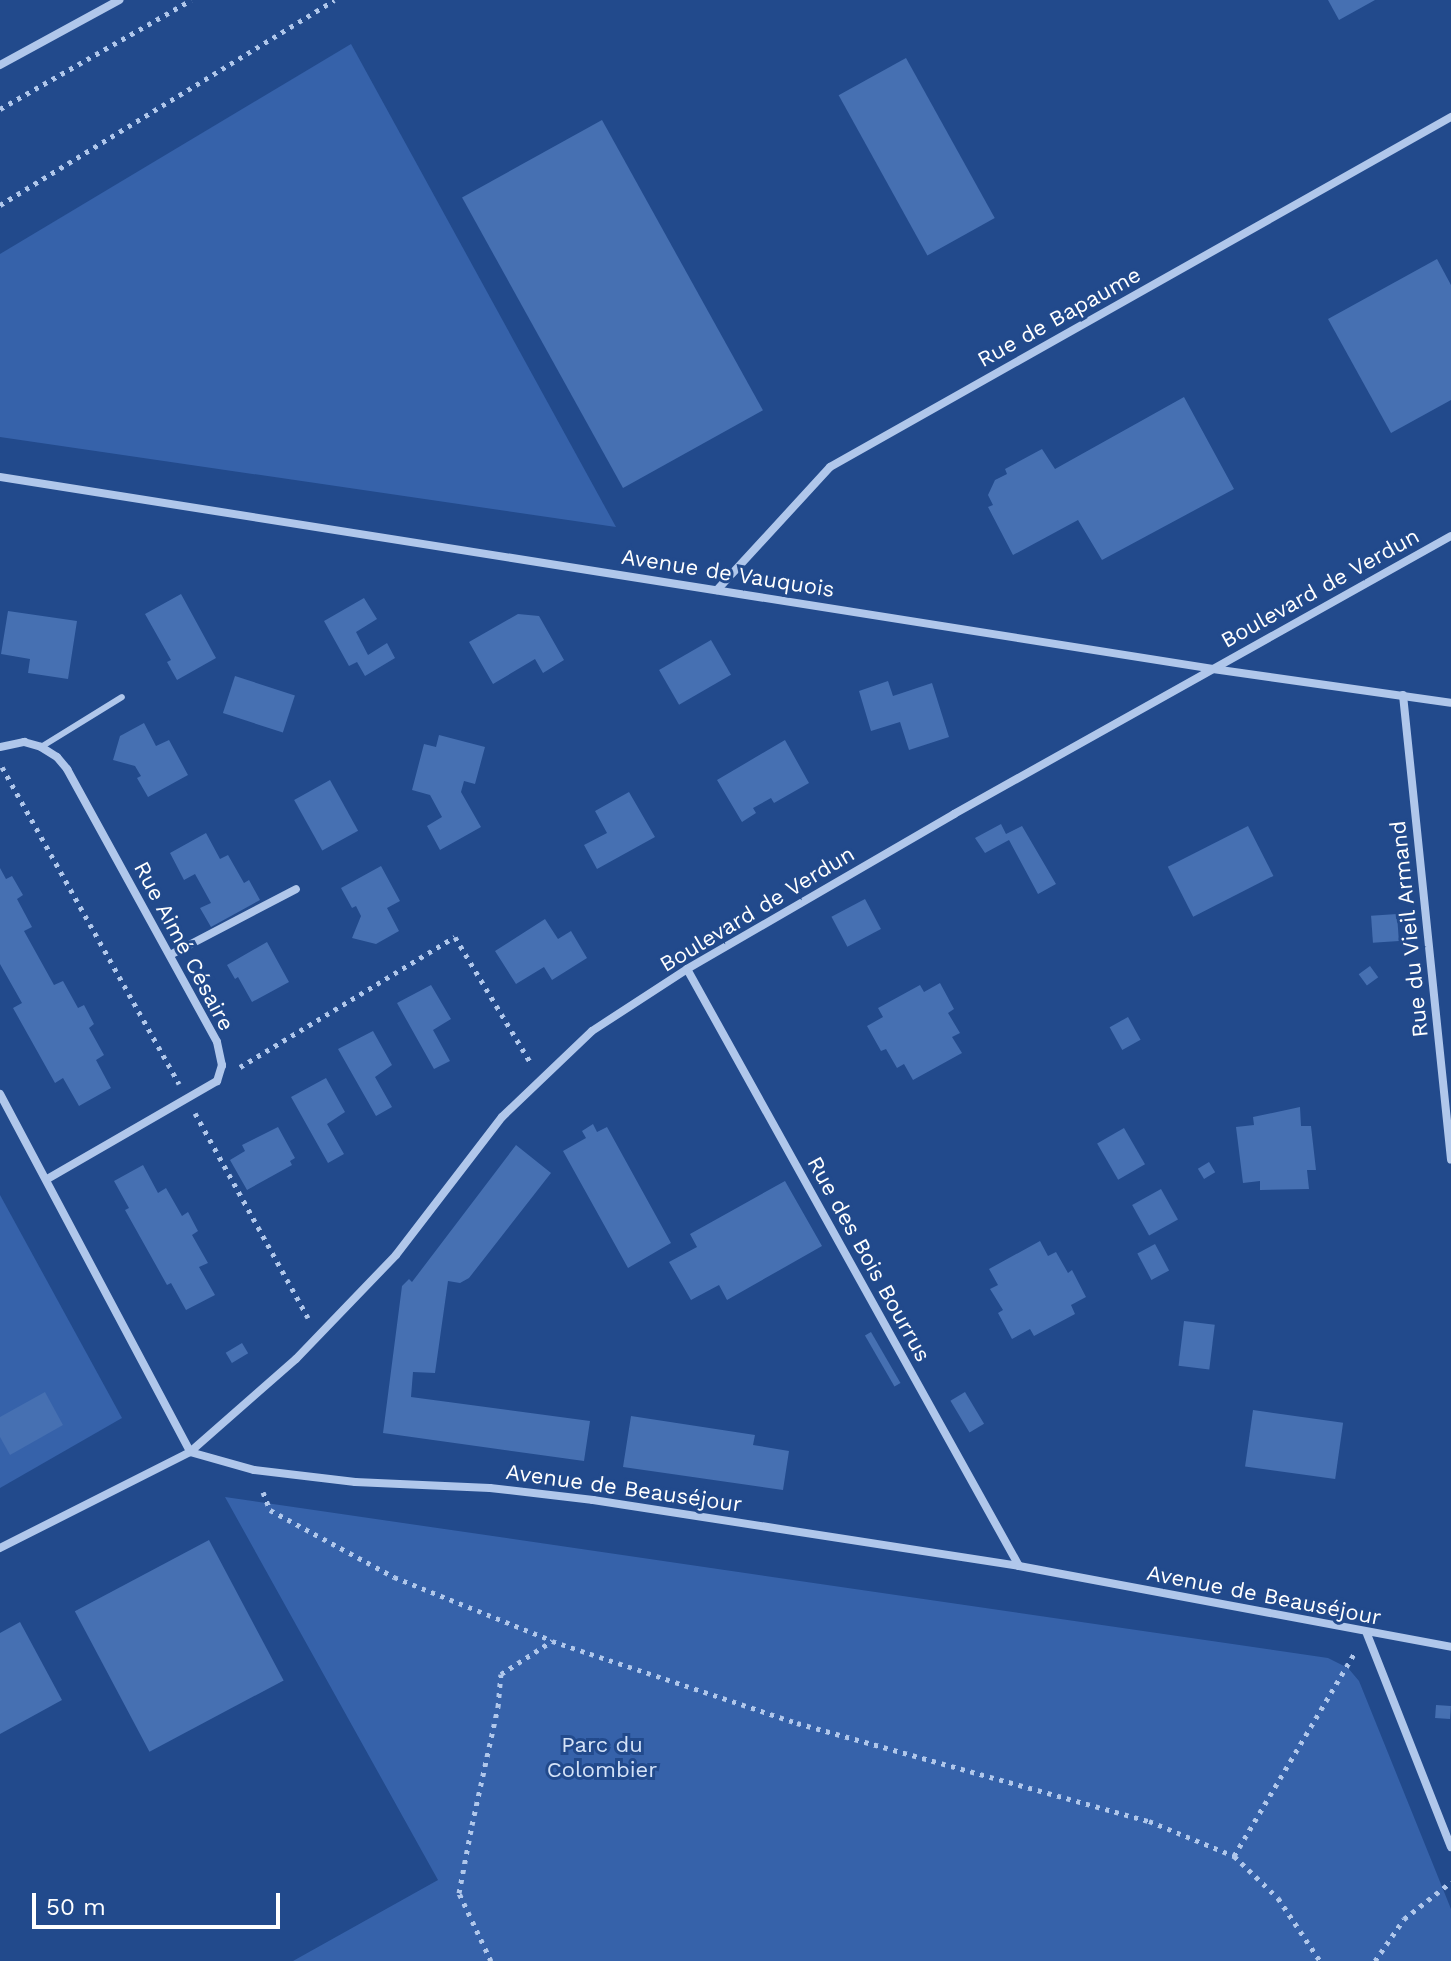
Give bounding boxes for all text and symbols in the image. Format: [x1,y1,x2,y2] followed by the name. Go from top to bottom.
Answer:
[973,261,1145,373] street label: Rue de Bapaume
[1216,522,1424,654] street label: Boulevard de Verdun
[619,543,837,603] street label: Avenue de Vauquois
[1384,818,1434,1040] street label: Rue du Vieil Armand
[654,840,860,978] street label: Boulevard de Verdun
[128,856,240,1036] street label: Rue Aimé Césaire
[802,1152,936,1366] street label: Rue des Bois Bourrus
[504,1458,744,1518] street label: Avenue de Beauséjour
[1145,1559,1383,1631] street label: Avenue de Beauséjour
[547,1731,657,1782] park label: Parc du Colombier
[36,1877,284,1927] scale bar
[46,1893,106,1921] text: 50 m

